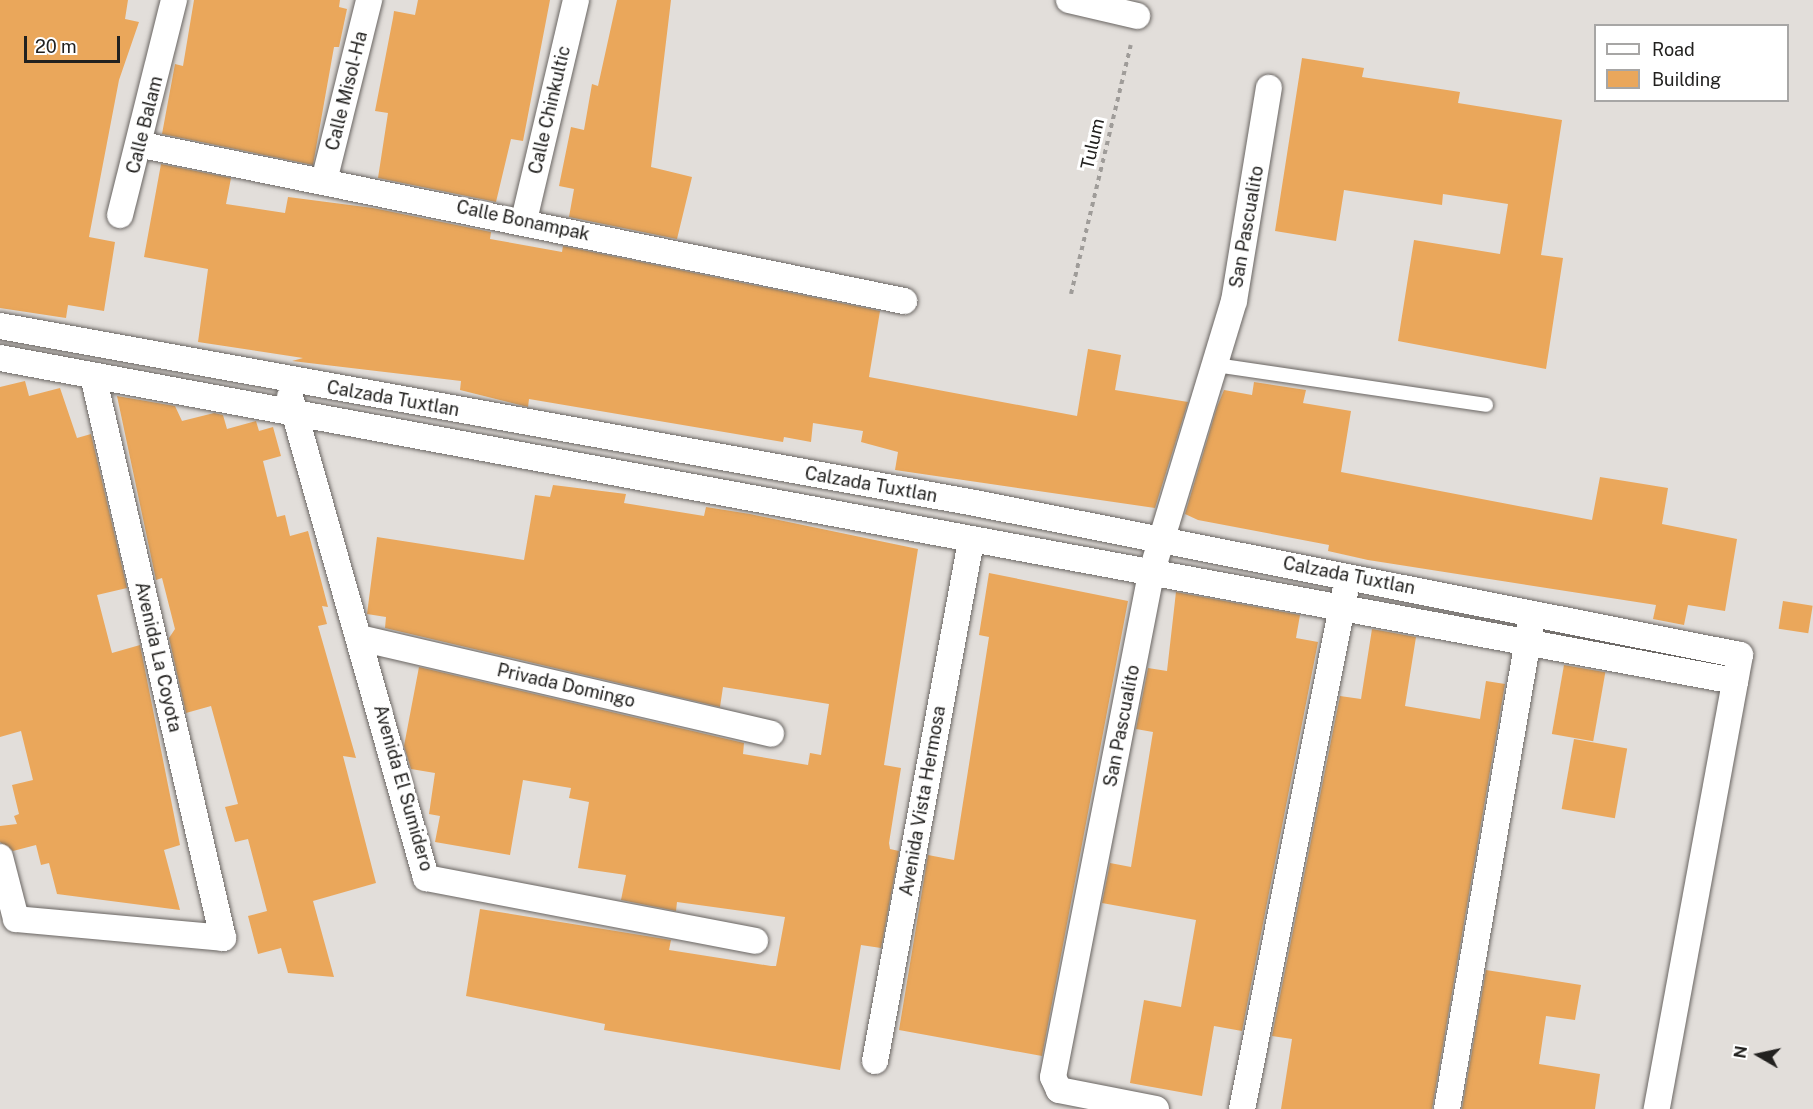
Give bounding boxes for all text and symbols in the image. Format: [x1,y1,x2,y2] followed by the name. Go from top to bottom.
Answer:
[27,24,123,62] scale bar
[1594,24,1789,102] legend
[322,29,372,153] street label: Calle Misol-Ha
[35,36,77,57] text: 20 m
[1652,39,1695,60] text: Road
[525,44,575,176] street label: Calle Chinkultic
[1652,69,1721,90] text: Building
[122,74,168,176] street label: Calle Balam
[1077,116,1109,172] street label: Tulum
[1226,164,1268,290] street label: San Pascualito
[454,196,592,246] street label: Calle Bonampak
[325,377,461,421] street label: Calzada Tuxtlan
[803,463,939,507] street label: Calzada Tuxtlan
[1281,553,1417,599] street label: Calzada Tuxtlan
[130,580,186,734] street label: Avenida La Coyota
[495,660,637,712] street label: Privada Domingo
[1100,663,1144,789] street label: San Pascualito
[369,702,437,874] street label: Avenida El Sumidero
[896,704,950,898] street label: Avenida Vista Hermosa
[1729,1025,1789,1085] north arrow
[1730,1044,1751,1060] text: N

